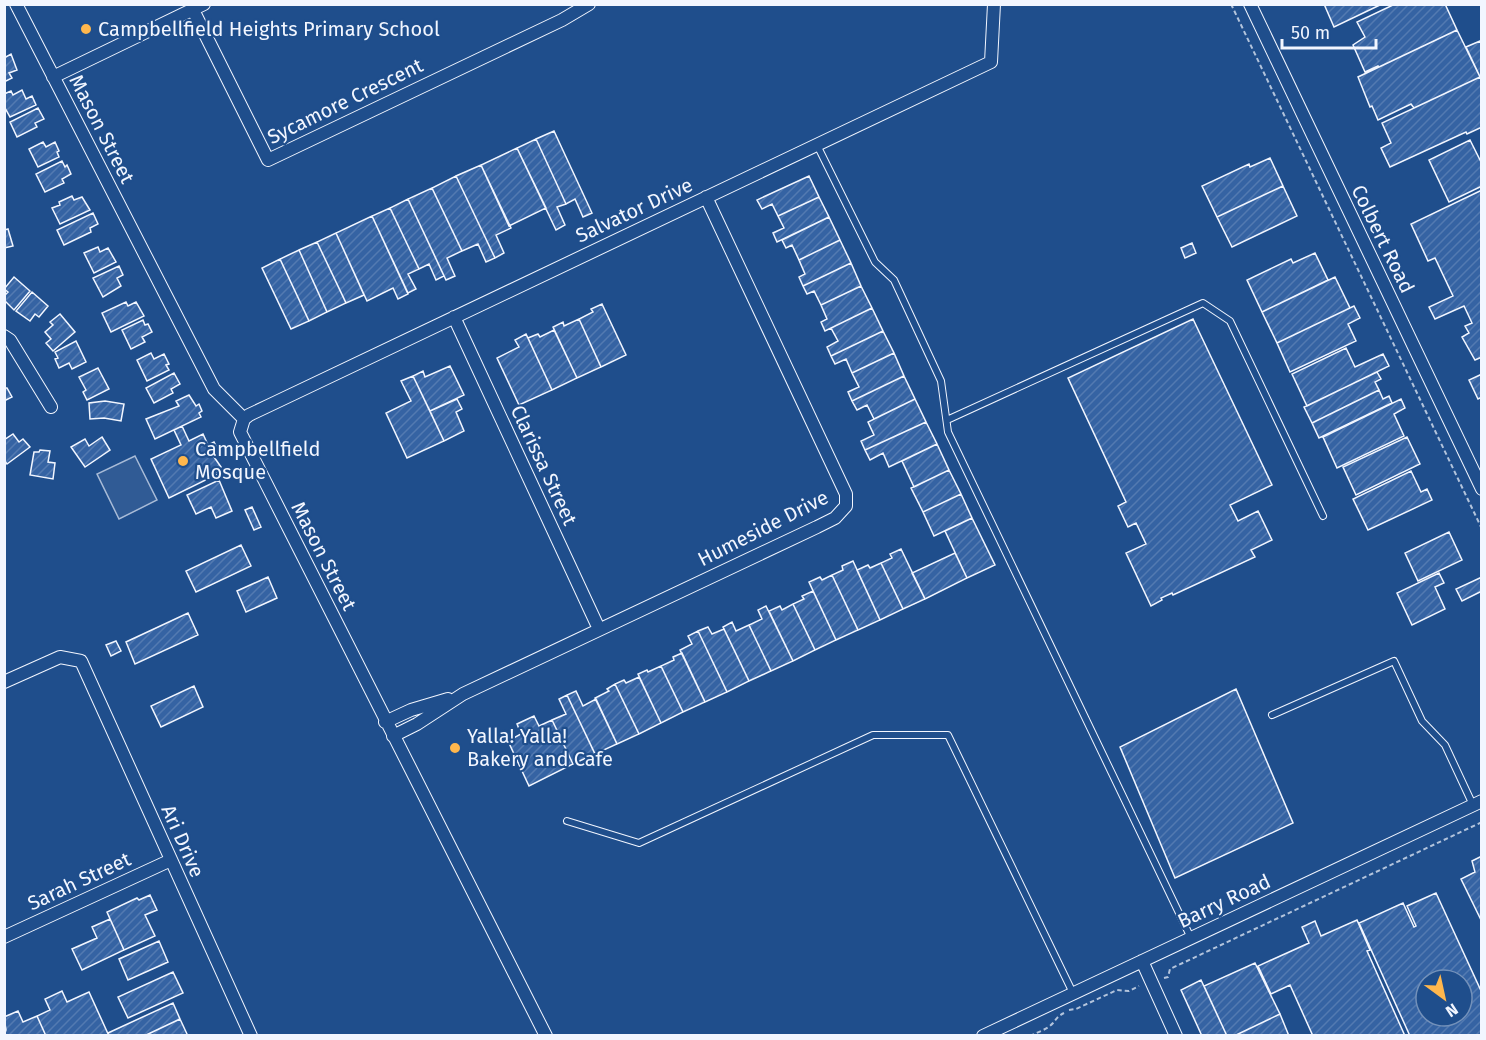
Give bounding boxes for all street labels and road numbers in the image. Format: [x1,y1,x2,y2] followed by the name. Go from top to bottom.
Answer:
[263,53,427,149] street label: Sycamore Crescent
[64,71,140,188] street label: Mason Street
[572,172,696,248] street label: Salvator Drive
[1346,181,1420,297] street label: Colbert Road
[506,401,583,530] street label: Clarissa Street
[694,485,832,571] street label: Humeside Drive
[286,498,362,615] street label: Mason Street
[156,801,210,881] street label: Ari Drive
[24,846,135,915] street label: Sarah Street
[1174,869,1274,933] street label: Barry Road

